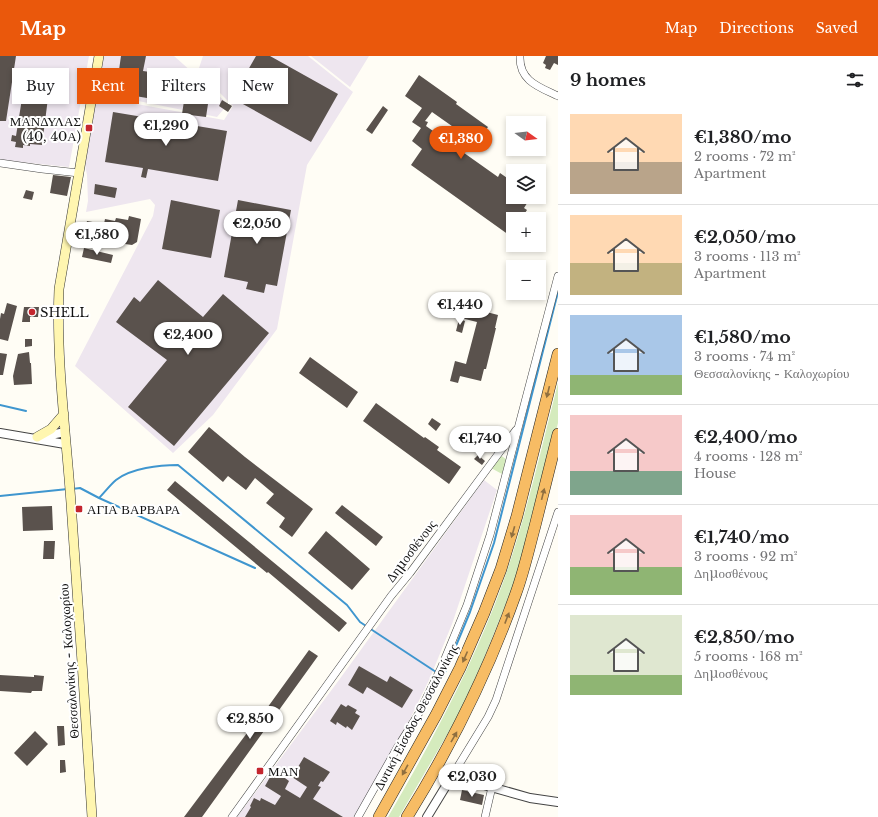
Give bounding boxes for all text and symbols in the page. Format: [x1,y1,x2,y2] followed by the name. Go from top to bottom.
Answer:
[20,17,66,40] text: Map
[665,19,697,37] text: Map
[719,19,794,37] text: Directions
[816,19,858,37] text: Saved
[12,68,69,104] chip: Buy
[77,68,139,104] chip: Rent
[147,68,220,104] chip: Filters
[228,68,288,104] chip: New
[844,69,866,91] icon: filters
[570,70,646,91] text: 9 homes
[10,113,81,145] place label: ΜΑΝΔΥΛΑΣ (40, 40Α)
[133,113,199,147] pin: €1,290
[506,116,546,156] north arrow
[506,116,546,300] map controls
[143,117,189,134] text: €1,290
[84,123,94,133] marker: ΜΑΝΔΥΛΑΣ (40, 40Α)
[428,126,494,160] pin: €1,380
[694,127,791,148] text: €1,380/mo
[438,130,484,147] text: €1,380
[602,130,650,178] icon: home
[694,148,796,165] text: 2 rooms · 72 m²
[506,164,546,204] button: layers
[694,165,766,182] text: Apartment
[224,211,290,245] pin: €2,050
[506,212,546,252] button: +
[233,215,281,232] text: €2,050
[64,222,130,256] pin: €1,580
[75,226,119,243] text: €1,580
[694,227,796,248] text: €2,050/mo
[602,231,650,279] icon: home
[694,248,801,265] text: 3 rooms · 113 m²
[506,260,546,300] button: −
[694,265,766,282] text: Apartment
[427,292,493,326] pin: €1,440
[437,296,483,313] text: €1,440
[40,304,89,321] place label: SHELL
[27,307,37,317] marker: SHELL
[155,322,221,356] pin: €2,400
[163,326,213,343] text: €2,400
[694,327,791,348] text: €1,580/mo
[602,331,650,379] icon: home
[694,348,795,365] text: 3 rooms · 74 m²
[694,365,849,382] text: Θεσσαλονίκης - Καλοχωρίου
[545,386,551,398] one-way arrow
[447,426,513,460] pin: €1,740
[694,427,798,448] text: €2,400/mo
[458,430,502,447] text: €1,740
[602,431,650,479] icon: home
[694,448,803,465] text: 4 rooms · 128 m²
[694,465,736,482] text: House
[540,487,546,499] one-way arrow
[87,501,181,518] place label: ΑΓΙΑ ΒΑΡΒΑΡΑ
[74,504,84,514] marker: ΑΓΙΑ ΒΑΡΒΑΡΑ
[382,516,440,586] street label: Δημοσθένους
[509,525,515,538] one-way arrow
[694,527,789,548] text: €1,740/mo
[602,531,650,579] icon: home
[694,548,798,565] text: 3 rooms · 92 m²
[694,565,768,582] text: Δημοσθένους
[55,583,83,739] street label: Θεσσαλονίκης - Καλοχωρίου
[504,612,510,624] one-way arrow
[694,627,794,648] text: €2,850/mo
[602,631,650,679] icon: home
[370,640,462,793] street label: Δυτική Είσοδος Θεσσαλονίκης
[694,648,803,665] text: 5 rooms · 168 m²
[462,651,468,663] one-way arrow
[694,665,768,682] text: Δημοσθένους
[217,706,283,740] pin: €2,850
[226,710,274,727] text: €2,850
[450,731,457,743] one-way arrow
[268,763,299,780] place label: ΜΑΝ
[402,764,409,776] one-way arrow
[439,764,505,798] pin: €2,030
[255,766,265,776] marker: ΜΑΝ
[447,768,497,785] text: €2,030

